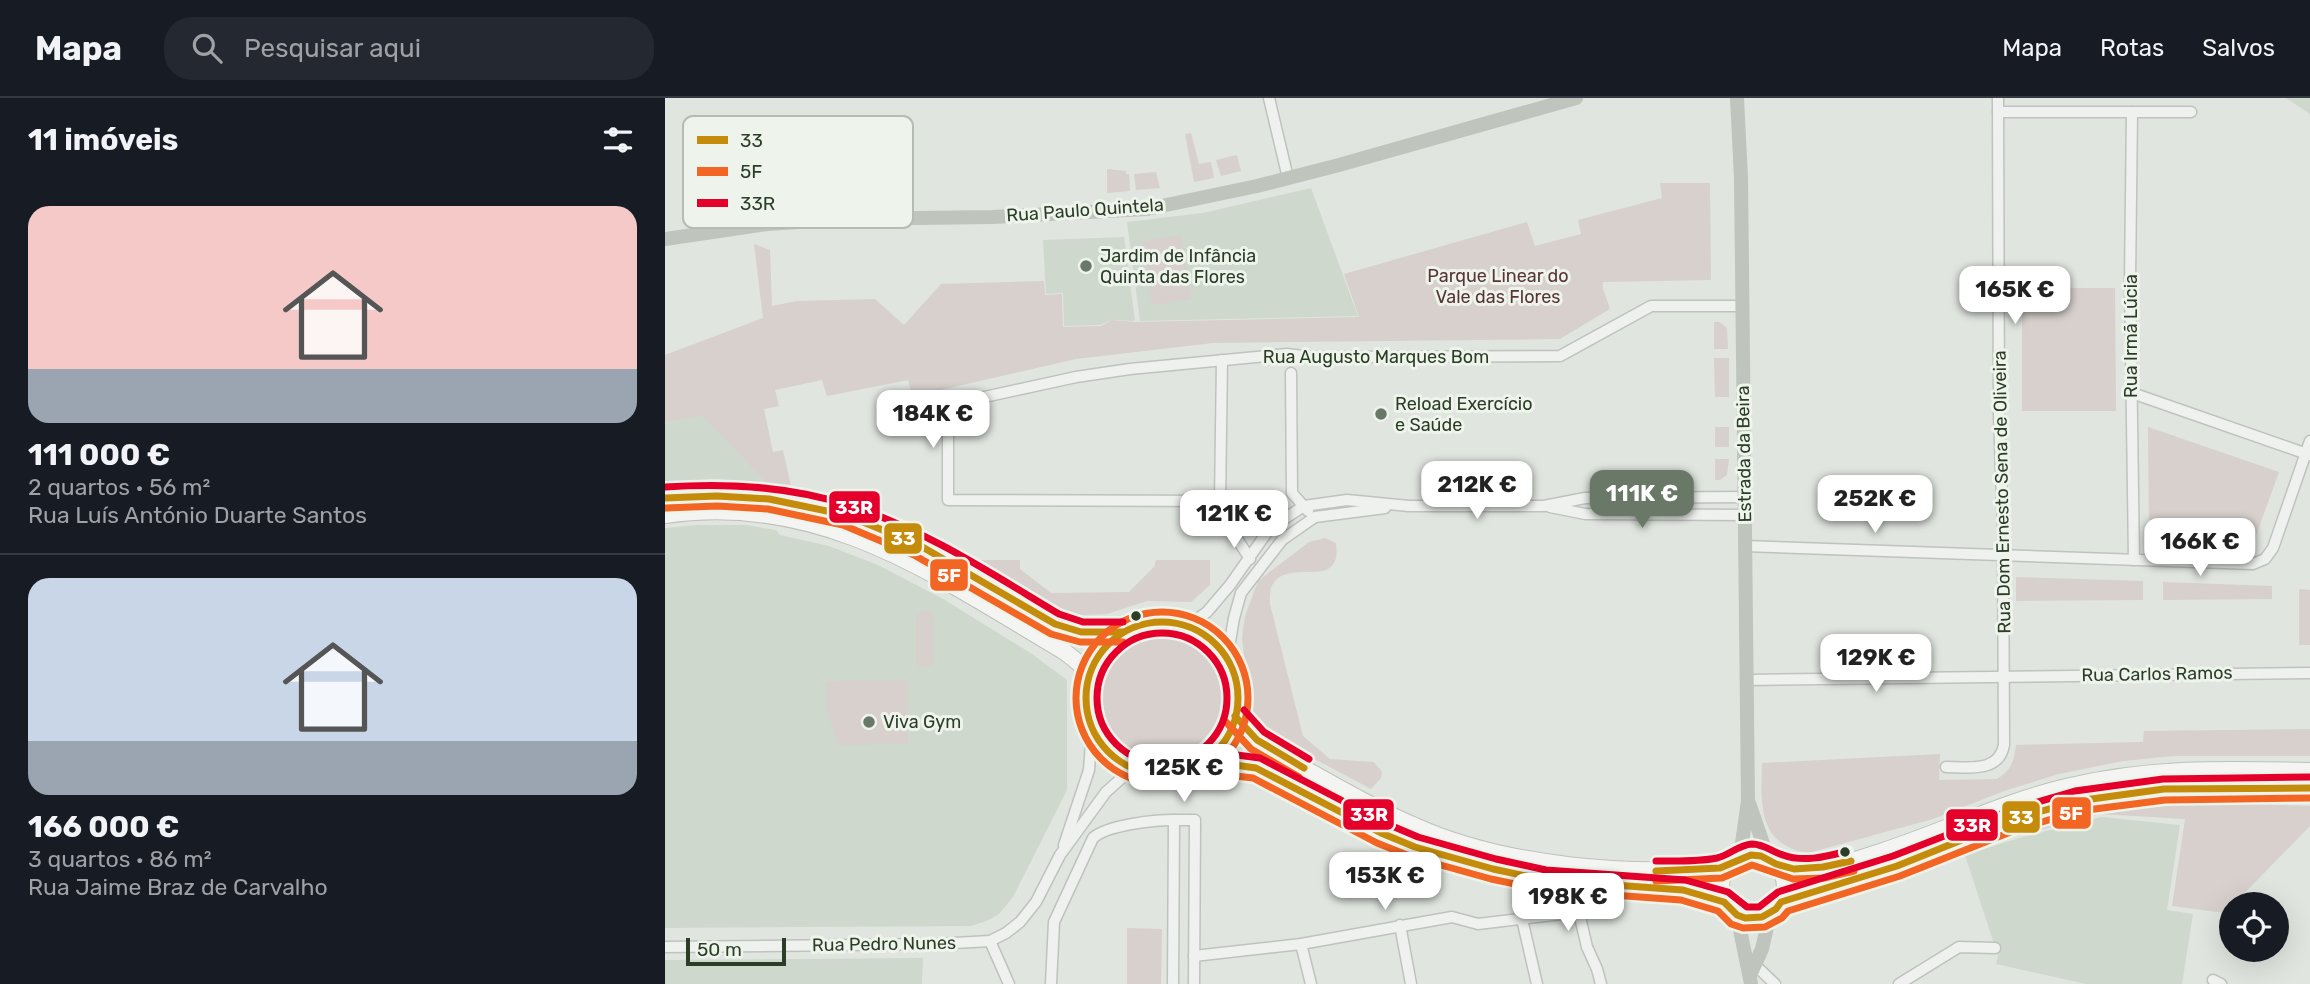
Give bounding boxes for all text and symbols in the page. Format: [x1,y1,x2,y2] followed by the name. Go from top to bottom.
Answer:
[164,17,654,80] search box
[35,29,122,68] text: Mapa
[188,29,226,67] icon: search
[244,33,421,64] text: Pesquisar aqui
[2002,34,2062,62] text: Mapa
[2100,34,2164,62] text: Rotas
[2202,34,2275,62] text: Salvos
[683,116,913,228] legend
[599,121,637,159] icon: filters
[28,122,178,158] text: 11 imóveis
[740,129,763,152] text: 33
[740,160,762,183] text: 5F
[740,192,775,215] text: 33R
[1006,194,1164,226] street label: Rua Paulo Quintela
[1100,245,1256,288] place label: Jardim de Infância Quinta das Flores
[270,252,396,378] icon: home
[1078,258,1094,274] marker: Jardim de Infância Quinta das Flores
[1427,265,1569,308] park label: Parque Linear do Vale das Flores
[1958,266,2072,326] pin: 165K €
[2120,274,2142,398] street label: Rua Irmã Lúcia
[1975,275,2055,303] text: 165K €
[1263,346,1489,368] street label: Rua Augusto Marques Bom
[1989,350,2015,634] street label: Rua Dom Ernesto Sena de Oliveira
[1732,385,1756,523] street label: Estrada da Beira
[876,390,990,450] pin: 184K €
[1395,393,1533,436] place label: Reload Exercício e Saúde
[893,399,973,427] text: 184K €
[1373,406,1389,422] marker: Reload Exercício e Saúde
[28,437,170,473] text: 111 000 €
[1420,462,1534,521] pin: 212K €
[1437,470,1517,498] text: 212K €
[1585,470,1699,530] pin: 111K €
[28,473,210,501] text: 2 quartos · 56 m²
[1818,476,1932,535] pin: 252K €
[1606,479,1678,507] text: 111K €
[1834,484,1916,512] text: 252K €
[828,490,881,524] line badge: 33R
[1177,490,1291,550] pin: 121K €
[835,496,873,519] text: 33R
[1196,499,1272,527] text: 121K €
[28,501,367,529] text: Rua Luís António Duarte Santos
[2143,518,2257,578] pin: 166K €
[883,522,923,555] line badge: 33
[890,527,916,550] text: 33
[2160,527,2240,555] text: 166K €
[929,558,969,592] line badge: 5F
[937,564,961,587] text: 5F
[1129,609,1143,623] unlabelled marker
[270,624,396,750] icon: home
[1819,634,1933,694] pin: 129K €
[1836,643,1916,671] text: 129K €
[2081,662,2233,686] street label: Rua Carlos Ramos
[883,711,961,733] place label: Viva Gym
[861,714,877,730] marker: Viva Gym
[1127,744,1241,804] pin: 125K €
[1144,753,1224,781] text: 125K €
[2051,796,2092,830] line badge: 5F
[1342,798,1395,831] line badge: 33R
[2001,800,2041,834] line badge: 33
[2059,802,2083,825] text: 5F
[1350,803,1388,826] text: 33R
[2008,806,2034,829] text: 33
[1945,808,1999,842] line badge: 33R
[28,809,180,845] text: 166 000 €
[1953,814,1991,837] text: 33R
[28,845,212,873] text: 3 quartos · 86 m²
[1838,845,1852,859] unlabelled marker
[1328,852,1442,912] pin: 153K €
[1345,861,1425,889] text: 153K €
[28,873,328,901] text: Rua Jaime Braz de Carvalho
[1511,874,1625,933] pin: 198K €
[1528,882,1608,910] text: 198K €
[2219,892,2289,962] map controls
[2219,892,2289,962] button: locate
[812,932,956,956] street label: Rua Pedro Nunes
[686,935,786,967] scale bar
[697,938,742,961] text: 50 m

